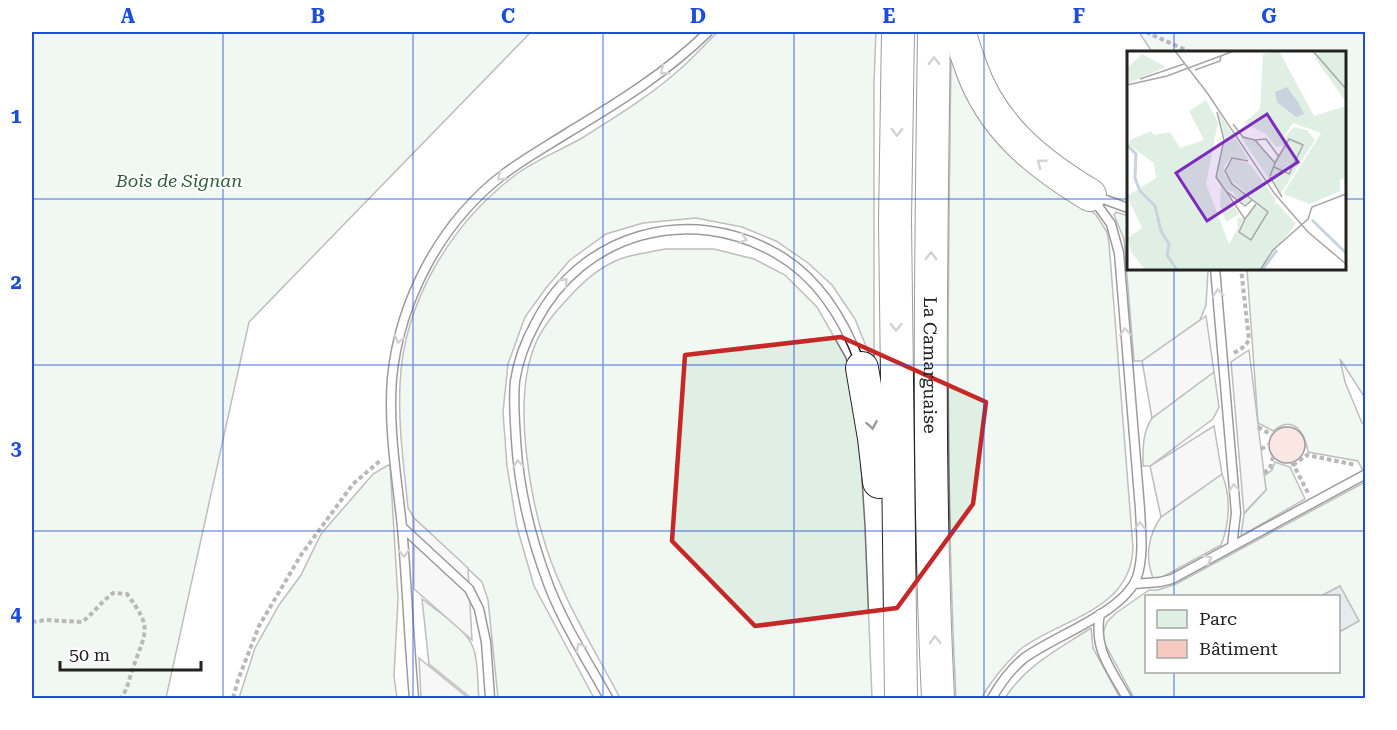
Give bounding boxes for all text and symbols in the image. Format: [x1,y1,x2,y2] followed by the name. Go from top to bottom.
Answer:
[121,4,136,28] text: A
[311,4,325,28] text: B
[501,4,515,28] text: C
[690,4,706,28] text: D
[883,4,896,28] text: E
[1073,4,1085,28] text: F
[1261,4,1277,28] text: G
[1127,51,1346,270] inset map
[927,57,940,66] one-way arrow
[660,63,671,74] one-way arrow
[10,104,22,128] text: 1
[890,127,903,136] one-way arrow
[1037,159,1048,170] one-way arrow
[497,169,508,180] one-way arrow
[115,170,242,191] park label: Bois de Signan
[737,231,748,244] one-way arrow
[925,252,937,261] one-way arrow
[10,270,22,294] text: 2
[557,278,568,288] one-way arrow
[1212,289,1225,298] one-way arrow
[920,296,941,434] street label: La Camarguaise
[890,322,902,331] one-way arrow
[1119,327,1132,336] one-way arrow
[393,333,406,343] one-way arrow
[865,420,878,430] one-way arrow
[10,436,22,460] text: 3
[512,459,525,468] one-way arrow
[1228,483,1241,492] one-way arrow
[1134,522,1147,531] one-way arrow
[397,549,410,558] one-way arrow
[1202,555,1212,566] one-way arrow
[1145,595,1340,673] legend
[10,602,22,626] text: 4
[1199,608,1237,629] text: Parc
[60,634,201,672] scale bar
[929,636,942,645] one-way arrow
[1199,638,1278,659] text: Bâtiment
[576,643,587,653] one-way arrow
[69,644,110,665] text: 50 m

